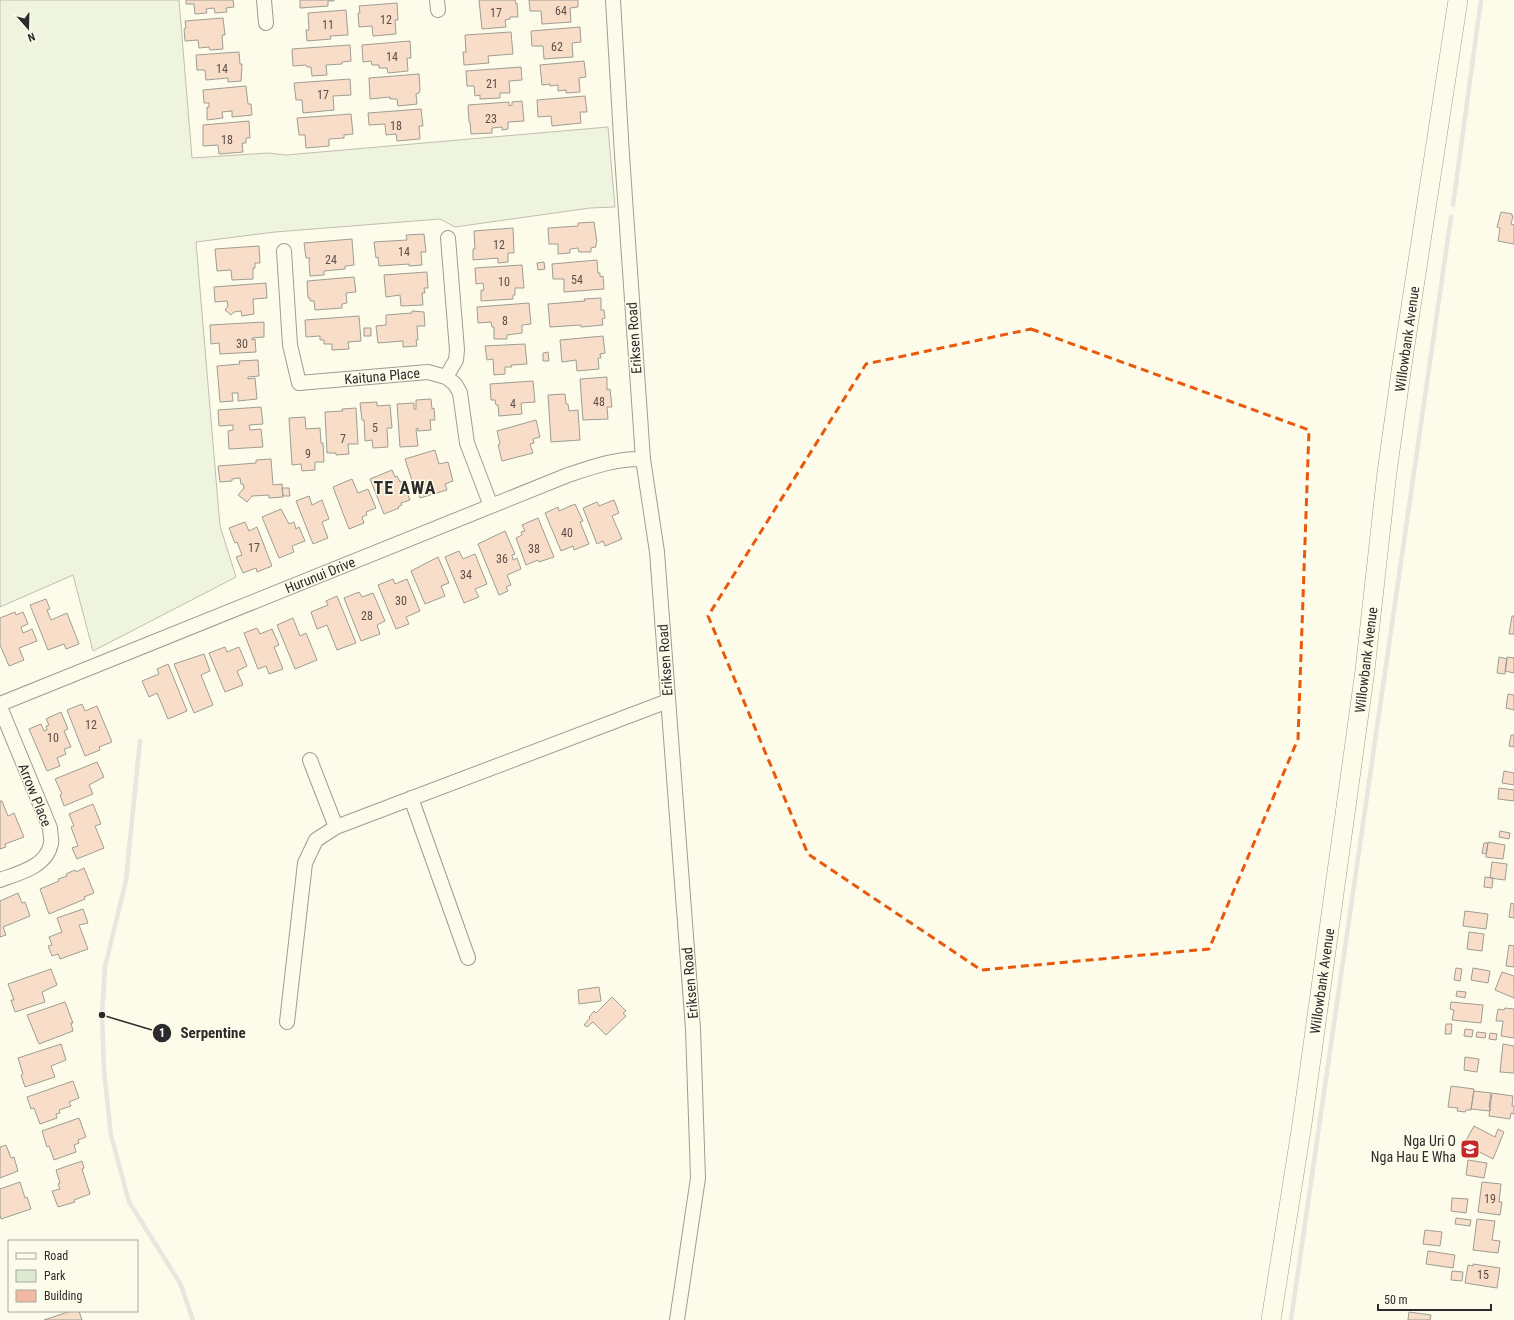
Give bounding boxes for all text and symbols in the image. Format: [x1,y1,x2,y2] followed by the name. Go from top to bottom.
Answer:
[555,4,567,18] house number: 64
[490,6,502,20] house number: 17
[8,8,48,48] north arrow
[380,13,392,27] house number: 12
[322,18,334,32] house number: 11
[26,30,37,44] text: N
[551,40,563,54] house number: 62
[386,50,398,64] house number: 14
[216,62,228,76] house number: 14
[486,77,498,91] house number: 21
[317,88,329,102] house number: 17
[485,112,497,126] house number: 23
[390,119,402,133] house number: 18
[221,133,233,147] house number: 18
[493,238,505,252] house number: 12
[398,245,410,259] house number: 14
[325,253,337,267] house number: 24
[571,273,583,287] house number: 54
[498,275,510,289] house number: 10
[1392,285,1422,393] street label: Willowbank Avenue
[624,302,644,374] street label: Eriksen Road
[502,314,508,328] house number: 8
[236,337,248,351] house number: 30
[344,365,421,387] street label: Kaituna Place
[593,395,605,409] house number: 48
[510,397,516,411] house number: 4
[372,421,378,435] house number: 5
[340,432,346,446] house number: 7
[305,447,311,461] house number: 9
[373,477,437,498] district label: TE AWA
[561,526,573,540] house number: 40
[248,541,260,555] house number: 17
[528,542,540,556] house number: 38
[496,552,508,566] house number: 36
[283,553,358,596] street label: Hurunui Drive
[460,568,472,582] house number: 34
[395,594,407,608] house number: 30
[1352,606,1380,714] street label: Willowbank Avenue
[361,609,373,623] house number: 28
[655,624,675,696] street label: Eriksen Road
[85,718,97,732] house number: 12
[47,731,59,745] house number: 10
[15,761,55,829] street label: Arrow Place
[1307,927,1337,1035] street label: Willowbank Avenue
[679,947,701,1019] street label: Eriksen Road
[152,1020,254,1047] callout: Serpentine
[180,1024,246,1042] text: Serpentine
[159,1026,165,1040] text: 1
[1371,1133,1456,1165] place label: Nga Uri O Nga Hau E Wha
[1459,1138,1481,1160] school or university icon: Nga Uri O Nga Hau E Wha
[1484,1192,1496,1206] house number: 19
[8,1240,138,1312] legend
[44,1249,68,1263] text: Road
[1477,1268,1489,1282] house number: 15
[44,1269,66,1283] text: Park
[1378,1286,1491,1312] scale bar
[44,1289,82,1303] text: Building
[1384,1293,1408,1307] text: 50 m

